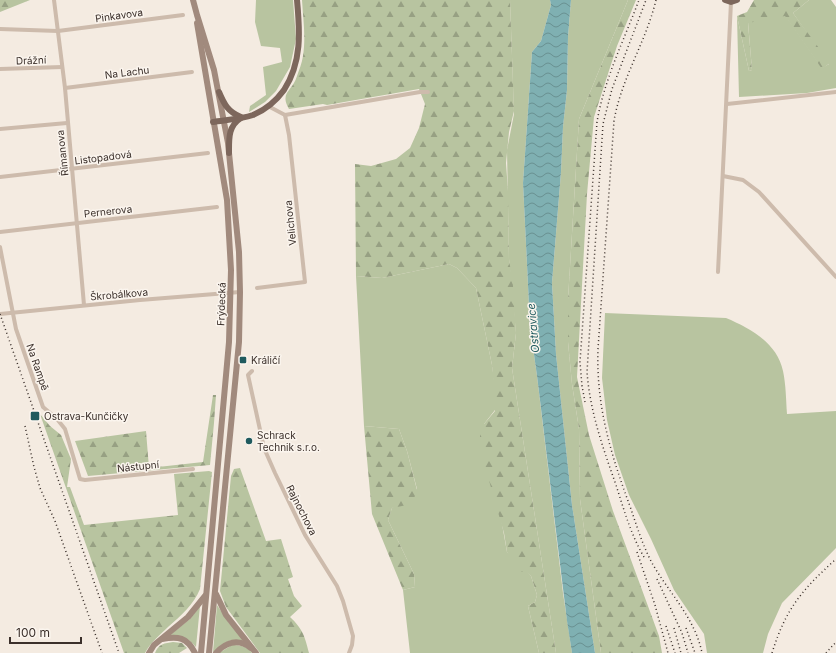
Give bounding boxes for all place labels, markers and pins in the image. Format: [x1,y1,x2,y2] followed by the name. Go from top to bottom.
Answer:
[251,354,281,366] place label: Králičí
[238,355,248,365] marker: Králičí
[29,410,41,422] marker: Ostrava-Kunčičky
[44,410,129,422] place label: Ostrava-Kunčičky
[257,429,320,453] place label: Schrack Technik s.r.o.
[244,436,254,446] marker: Schrack Technik s.r.o.

